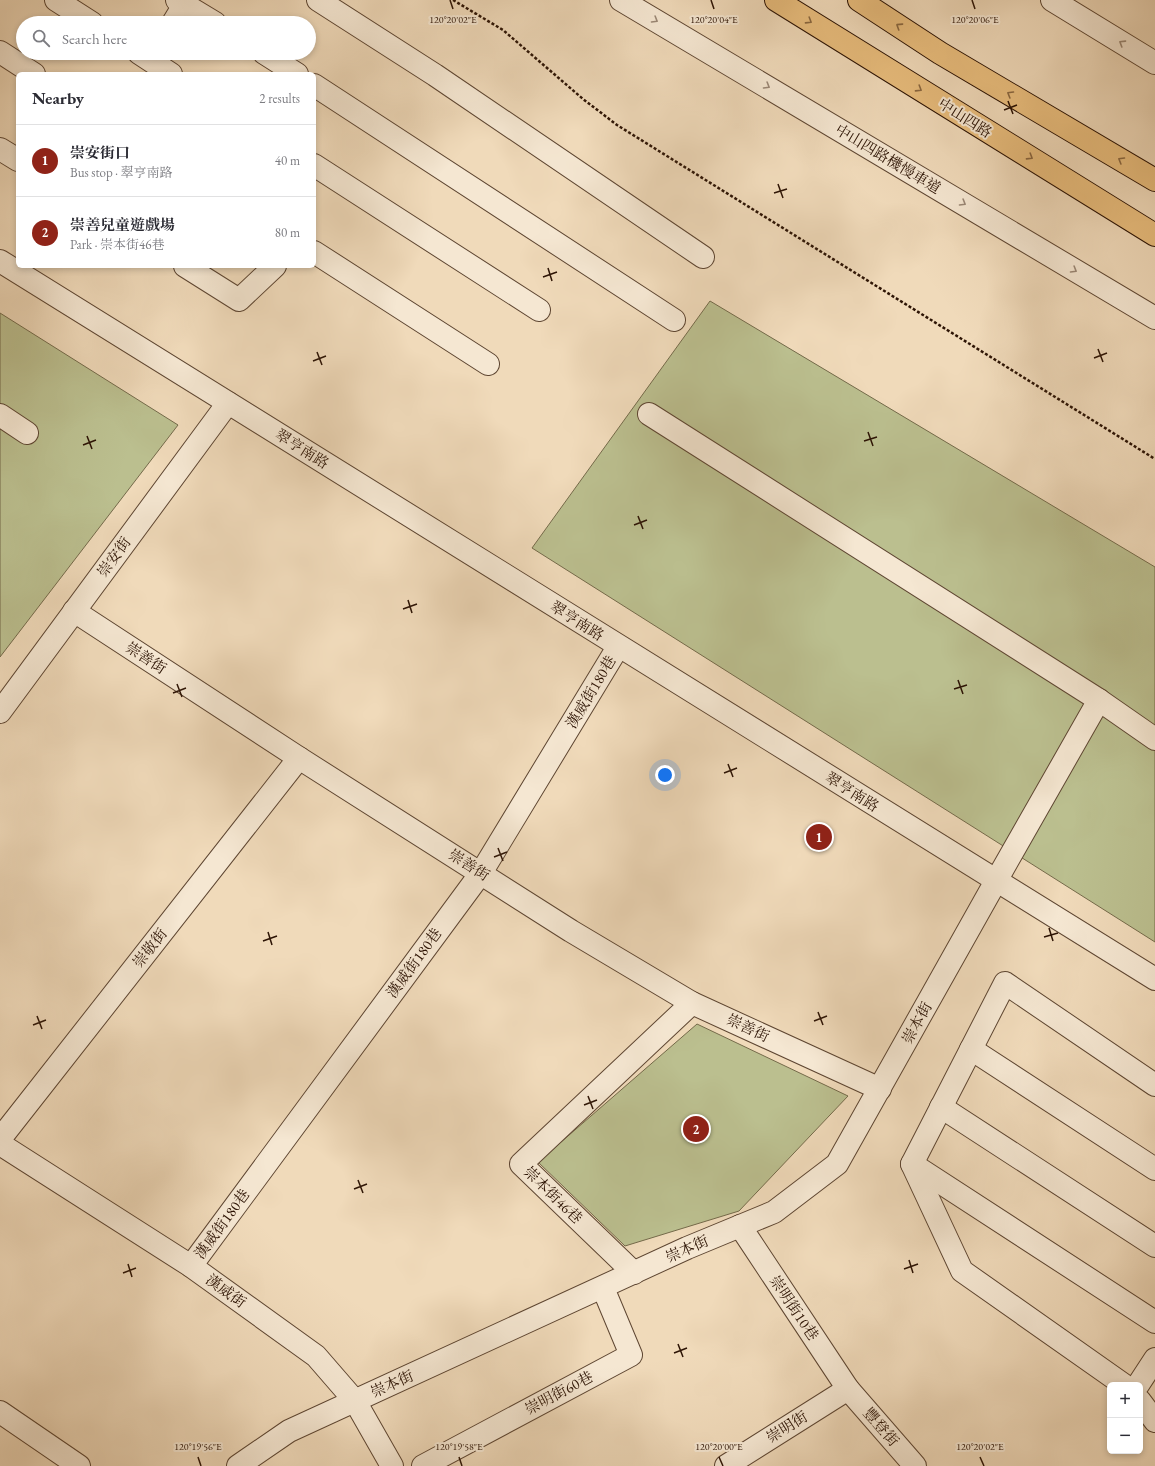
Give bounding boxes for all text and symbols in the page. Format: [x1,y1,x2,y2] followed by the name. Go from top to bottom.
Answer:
[429,13,477,26] text: 120°20'02"E
[690,13,738,26] text: 120°20'04"E
[951,13,999,26] text: 120°20'06"E
[651,15,658,23] one-way arrow
[16,16,316,60] search box
[805,16,812,23] one-way arrow
[896,23,903,31] one-way arrow
[30,27,52,49] icon: search
[62,29,127,48] text: Search here
[1119,40,1126,48] one-way arrow
[763,82,770,89] one-way arrow
[915,84,922,92] one-way arrow
[32,87,84,109] text: Nearby
[259,90,300,107] text: 2 results
[1007,91,1014,98] one-way arrow
[935,94,996,142] street label: 中山四路
[832,120,945,198] street label: 中山四路機慢車道
[70,143,130,162] text: 崇安街口
[42,152,48,169] text: 1
[275,152,300,169] text: 40 m
[1026,153,1033,160] one-way arrow
[1118,158,1125,165] one-way arrow
[70,164,173,181] text: Bus stop · 翠亨南路
[959,199,966,206] one-way arrow
[70,215,175,234] text: 崇善兒童遊戲場
[42,224,48,241] text: 2
[275,224,300,241] text: 80 m
[70,236,164,253] text: Park · 崇本街46巷
[1070,265,1077,272] one-way arrow
[272,425,333,473] street label: 翠亨南路
[93,533,135,580] street label: 崇安街
[547,597,608,645] street label: 翠亨南路
[122,637,170,678] street label: 崇善街
[561,652,620,732] street label: 漢威街180巷
[655,765,675,785] your location
[822,768,883,816] street label: 翠亨南路
[806,822,832,852] pin: 1
[445,845,493,885] street label: 崇善街
[128,924,171,971] street label: 崇敬街
[382,924,445,1001] street label: 漢威街180巷
[897,998,936,1047] street label: 崇本街
[724,1009,773,1046] street label: 崇善街
[683,1114,709,1144] pin: 2
[520,1162,587,1227] street label: 崇本街46巷
[190,1185,253,1262] street label: 漢威街180巷
[662,1231,711,1266] street label: 崇本街
[203,1270,250,1312] street label: 漢威街
[766,1272,823,1344] street label: 崇明街10巷
[367,1366,416,1401] street label: 崇本街
[521,1367,596,1418] street label: 崇明街60巷
[1107,1382,1143,1454] map controls
[1107,1382,1143,1418] button: +
[859,1403,903,1450] street label: 豐登街
[763,1407,811,1447] street label: 崇明街
[1107,1418,1143,1454] button: −
[174,1440,222,1453] text: 120°19'56"E
[435,1440,483,1453] text: 120°19'58"E
[695,1440,743,1453] text: 120°20'00"E
[956,1440,1004,1453] text: 120°20'02"E

